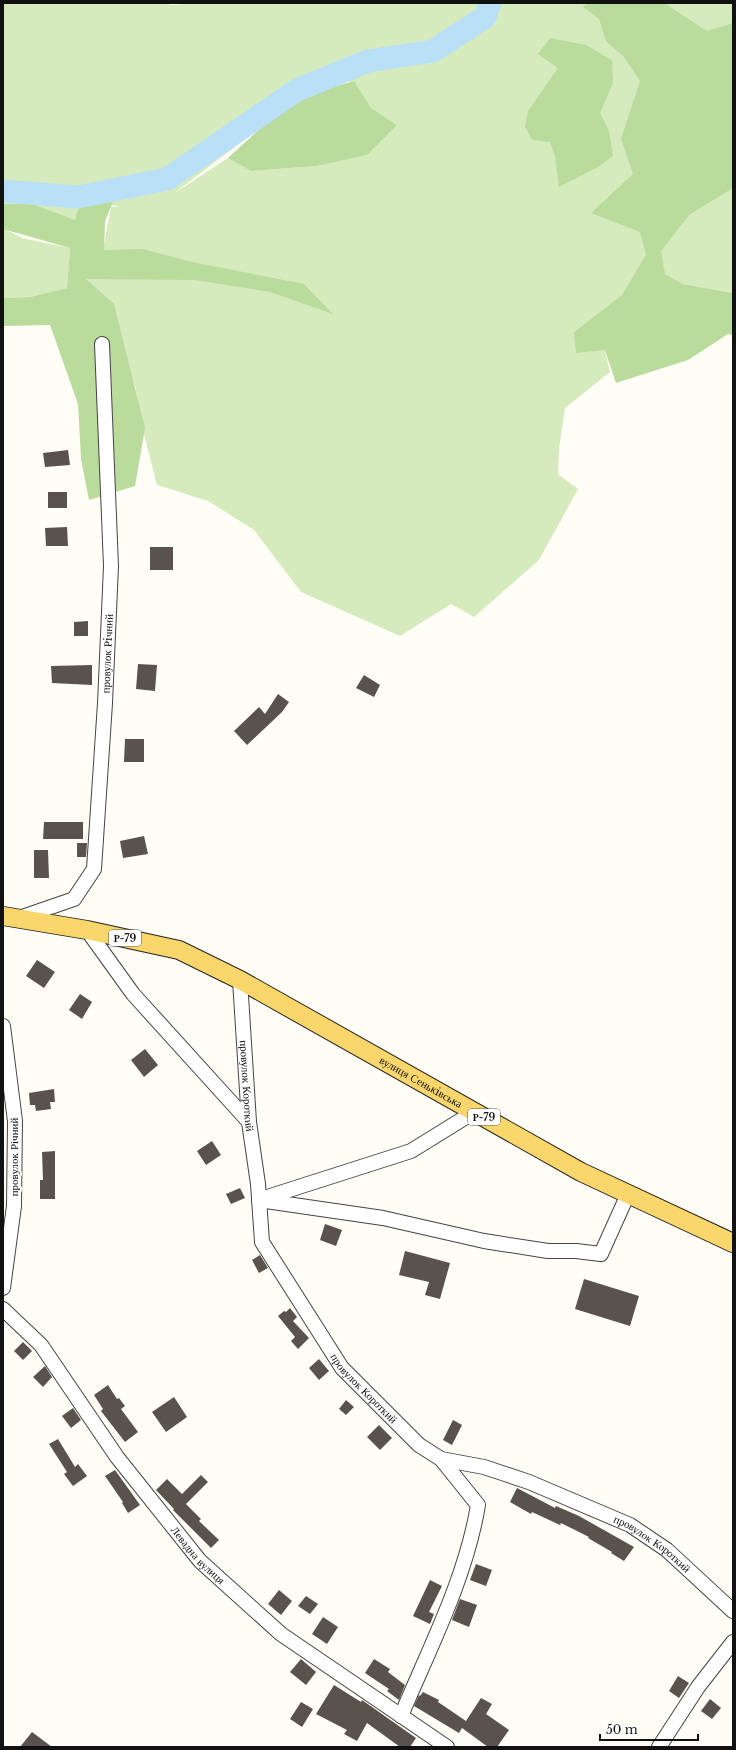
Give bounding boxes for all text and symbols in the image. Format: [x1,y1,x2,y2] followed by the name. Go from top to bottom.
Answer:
[98,614,116,694] street label: провулок Рiчний
[109,930,141,946] road number: Р-79
[237,1040,257,1132] street label: провулок Короткий
[377,1053,465,1111] street label: вулиця Сенькiвська
[468,1109,500,1125] road number: Р-79
[7,1118,21,1196] street label: провулок Річний
[328,1351,400,1426] street label: провулок Короткий
[612,1512,694,1575] street label: провулок Короткий
[168,1523,228,1587] street label: Левадна вулиця
[600,1716,698,1742] scale bar
[606,1722,638,1737] text: 50 m

